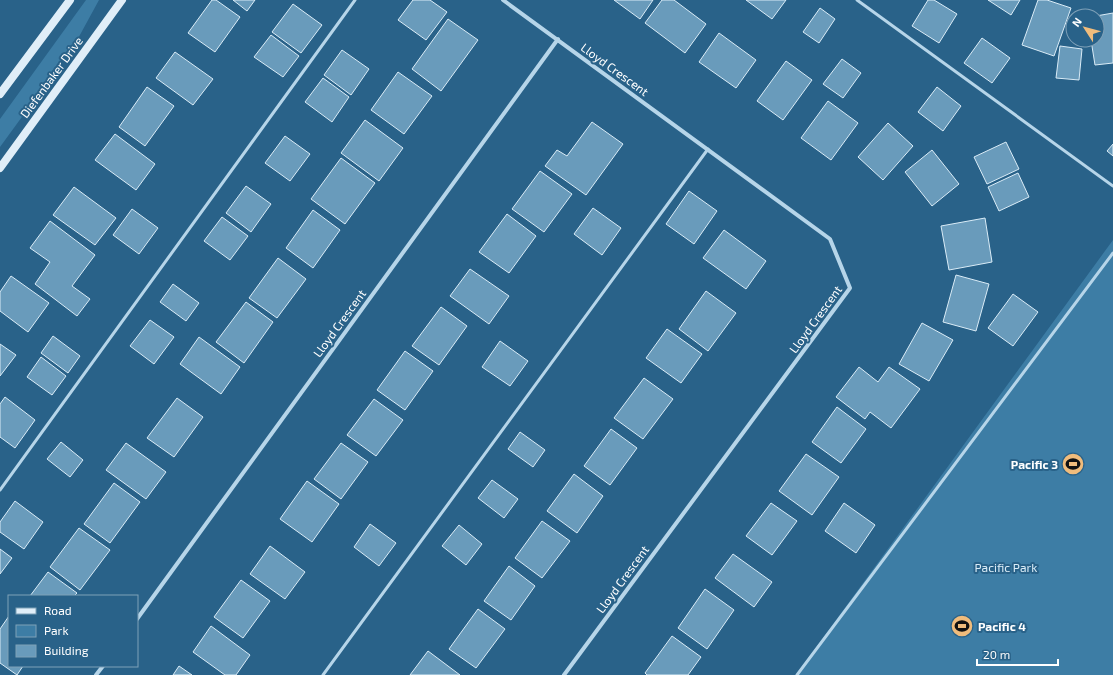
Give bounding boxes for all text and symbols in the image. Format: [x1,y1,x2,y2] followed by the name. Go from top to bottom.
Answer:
[1065,8,1105,48] north arrow
[1069,15,1084,29] text: N
[17,34,85,120] street label: Diefenbaker Drive
[578,40,652,98] street label: Lloyd Crescent
[786,282,844,356] street label: Lloyd Crescent
[310,286,368,360] street label: Lloyd Crescent
[1060,451,1086,477] sports icon: Pacific 3
[1011,457,1058,471] place label: Pacific 3
[593,542,651,616] street label: Lloyd Crescent
[975,560,1037,574] park label: Pacific Park
[8,595,138,667] legend
[44,603,72,617] text: Road
[949,613,975,639] sports icon: Pacific 4
[978,619,1026,633] place label: Pacific 4
[44,623,69,637] text: Park
[977,641,1058,667] scale bar
[44,643,89,657] text: Building
[983,647,1010,661] text: 20 m

